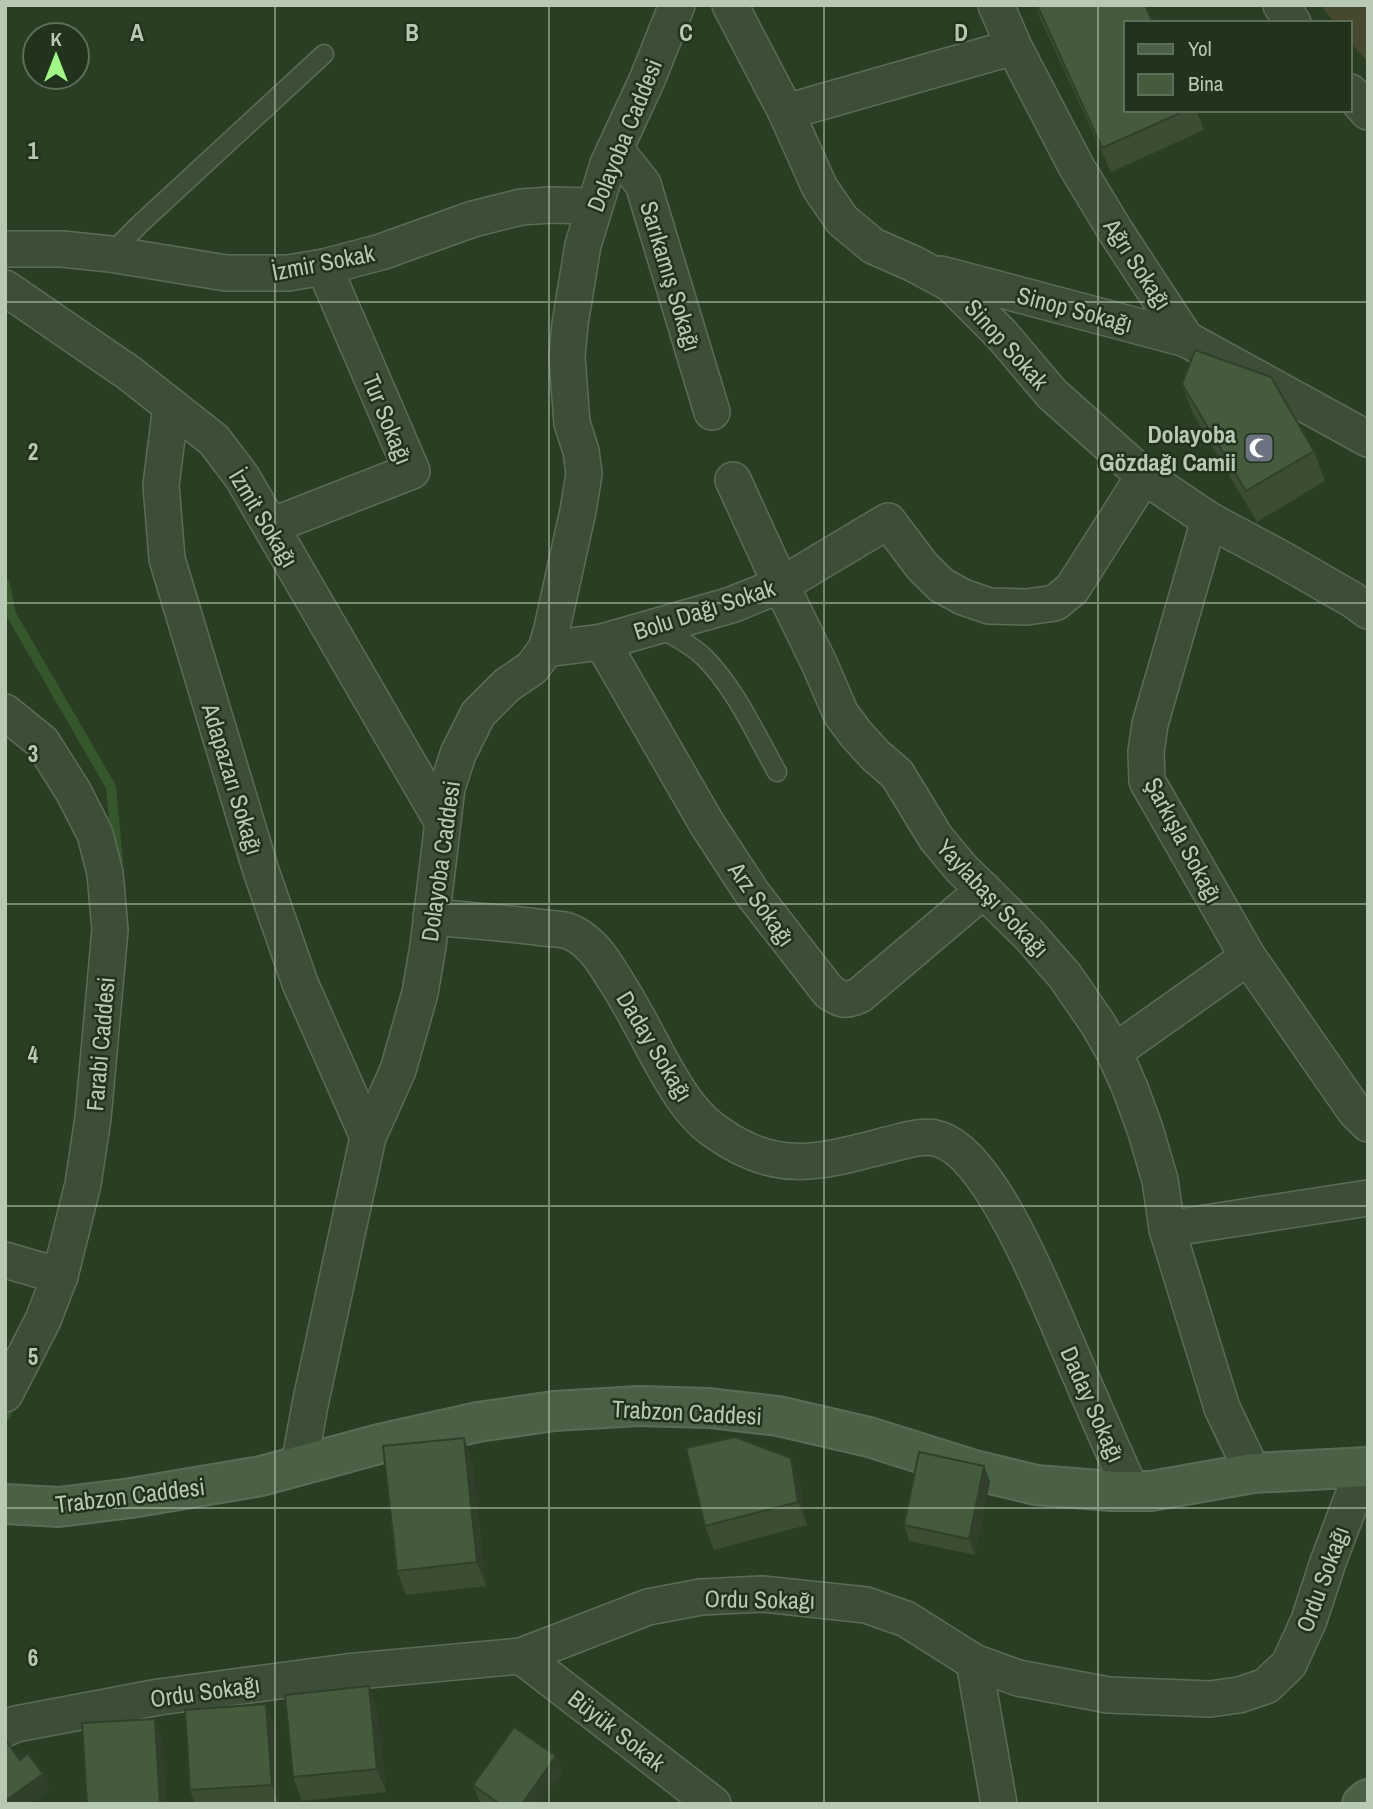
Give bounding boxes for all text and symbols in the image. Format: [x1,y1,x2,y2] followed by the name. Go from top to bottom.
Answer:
[130,17,144,48] text: A
[405,17,419,48] text: B
[679,17,693,48] text: C
[954,17,968,48] text: D
[21,21,91,91] north arrow
[1124,21,1352,112] legend
[50,26,62,52] text: K
[1188,34,1212,63] text: Yol
[579,54,669,216] street label: Dolayoba Caddesi
[1188,69,1224,98] text: Bina
[28,135,39,166] text: 1
[633,197,709,355] street label: Sarıkamış Sokağı
[1096,211,1179,316] street label: Ağrı Sokağı
[269,236,377,288] street label: İzmir Sokak
[1014,278,1136,340] street label: Sinop Sokağı
[958,292,1056,396] street label: Sinop Sokak
[355,369,421,469] street label: Tur Sokağı
[1099,418,1236,478] place label: Dolayoba Gözdağı Camii
[1242,431,1276,465] mosque icon: Dolayoba Gözdağı Camii
[28,436,38,467] text: 2
[222,463,306,573] street label: İzmit Sokağı
[629,571,779,647] street label: Bolu Dağı Sokak
[195,699,271,858] street label: Adapazarı Sokağı
[28,738,38,769] text: 3
[1138,772,1230,908] street label: Şarkışla Sokağı
[413,779,467,943] street label: Dolayoba Caddesi
[930,832,1056,964] street label: Yaylabaşı Sokağı
[721,855,803,953] street label: Arz Sokağı
[78,976,122,1112] street label: Farabi Caddesi
[609,985,701,1107] street label: Daday Sokağı
[28,1039,39,1070] text: 4
[28,1341,38,1372] text: 5
[1053,1341,1133,1467] street label: Daday Sokağı
[611,1392,763,1432] street label: Trabzon Caddesi
[53,1470,207,1520] street label: Trabzon Caddesi
[1288,1522,1356,1636] street label: Ordu Sokağı
[704,1582,816,1616] street label: Ordu Sokağı
[28,1642,38,1673] text: 6
[148,1667,262,1715] street label: Ordu Sokağı
[562,1682,672,1778] street label: Büyük Sokak

